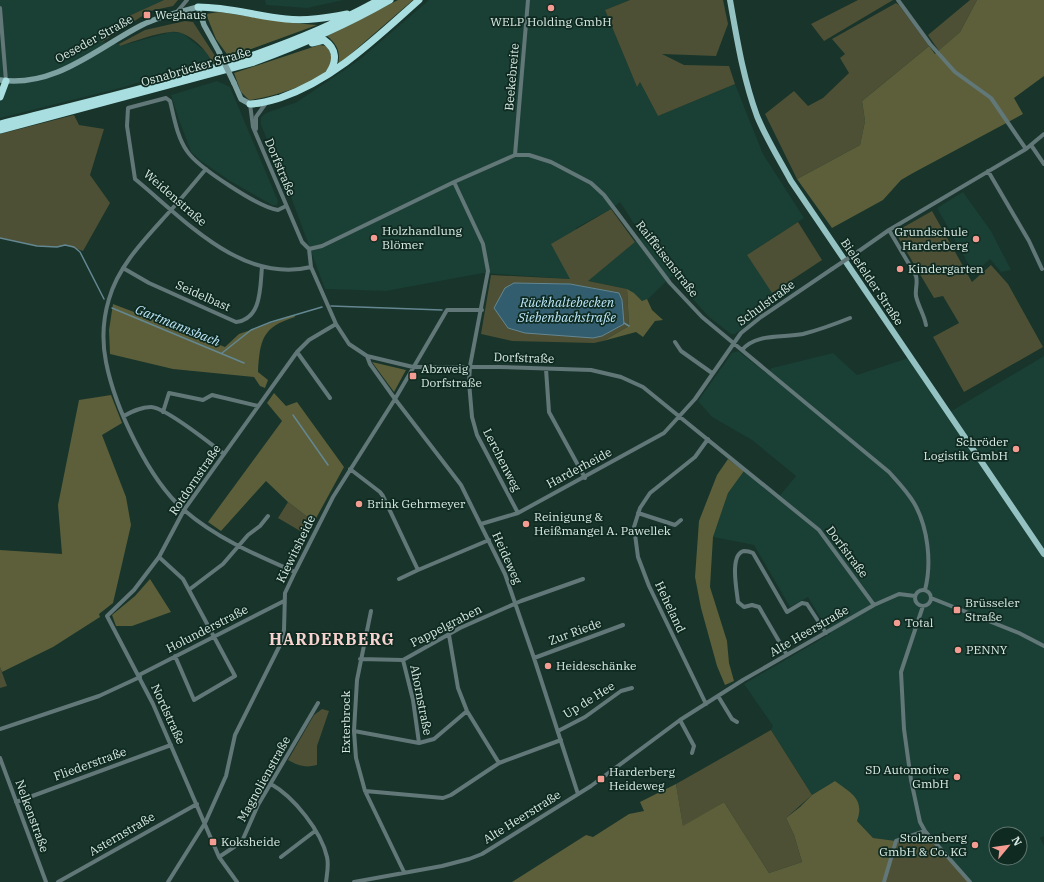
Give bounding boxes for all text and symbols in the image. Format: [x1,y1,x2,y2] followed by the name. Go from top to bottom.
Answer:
[546,3,556,13] marker: WELP Holding GmbH
[155,7,206,22] place label: Weghaus
[142,10,152,20] marker: Weghaus
[52,11,135,66] street label: Oeseder Straße
[490,14,612,29] place label: WELP Holding GmbH
[501,43,522,111] street label: Beekebreite
[139,44,253,89] street label: Osnabrücker Straße
[262,136,299,198] street label: Dorfstraße
[141,166,210,229] street label: Weidenstraße
[633,218,702,300] street label: Raiffeisenstraße
[382,223,463,252] place label: Holzhandlung Blömer
[894,224,968,253] place label: Grundschule Harderberg
[369,233,379,243] marker: Holzhandlung Blömer
[971,234,981,244] marker: Grundschule Harderberg
[838,235,907,328] street label: Bielefelder Straße
[908,261,984,276] place label: Kindergarten
[895,264,905,274] marker: Kindergarten
[173,277,233,314] street label: Seidelbast
[734,277,798,329] street label: Schulstraße
[517,294,616,326] water label: Rückhaltebecken Siebenbachstraße
[133,301,223,350] water label: Gartmannsbach
[493,349,555,366] street label: Dorfstraße
[421,361,482,390] place label: Abzweig Dorfstraße
[408,371,418,381] marker: Abzweig Dorfstraße
[480,426,525,494] street label: Lerchenweg
[924,434,1009,463] place label: Schröder Logistik GmbH
[165,442,224,518] street label: Rotdornstraße
[544,444,614,491] street label: Harderheide
[1011,444,1021,454] marker: Schröder Logistik GmbH
[367,496,466,511] place label: Brink Gehrmeyer
[354,499,364,509] marker: Brink Gehrmeyer
[534,509,671,538] place label: Reinigung & Heißmangel A. Pawellek
[273,513,318,585] street label: Kiewitsheide
[521,519,531,529] marker: Reinigung & Heißmangel A. Pawellek
[823,523,872,581] street label: Dorfstraße
[489,529,526,587] street label: Heideweg
[652,579,689,635] street label: Heheland
[965,595,1020,624] place label: Brüsseler Straße
[163,601,250,656] street label: Holunderstraße
[407,601,484,650] street label: Pappelgraben
[767,602,851,659] street label: Alte Heerstraße
[952,605,962,615] marker: Brüsseler Straße
[546,615,603,648] street label: Zur Riede
[905,615,934,630] place label: Total
[892,618,902,628] marker: Total
[269,629,395,649] district label: HARDERBERG
[966,642,1008,657] place label: PENNY
[953,645,963,655] marker: PENNY
[556,658,636,673] place label: Heideschänke
[543,661,553,671] marker: Heideschänke
[407,663,436,736] street label: Ahornstraße
[560,678,617,721] street label: Up de Hee
[148,681,189,746] street label: Nordstraße
[338,691,353,754] street label: Exterbrock
[234,733,293,824] street label: Magnolienstraße
[51,743,128,784] street label: Fliederstraße
[865,762,949,791] place label: SD Automotive GmbH
[609,764,675,793] place label: Harderberg Heideweg
[952,772,962,782] marker: SD Automotive GmbH
[596,774,606,784] marker: Harderberg Heideweg
[12,777,53,854] street label: Nelkenstraße
[480,787,563,846] street label: Alte Heerstraße
[86,809,157,858] street label: Asternstraße
[988,826,1028,866] north arrow
[879,830,967,859] place label: Stolzenberg GmbH & Co. KG
[221,834,280,849] place label: Koksheide
[1009,834,1025,849] text: N
[208,837,218,847] marker: Koksheide
[970,840,980,850] marker: Stolzenberg GmbH & Co. KG

